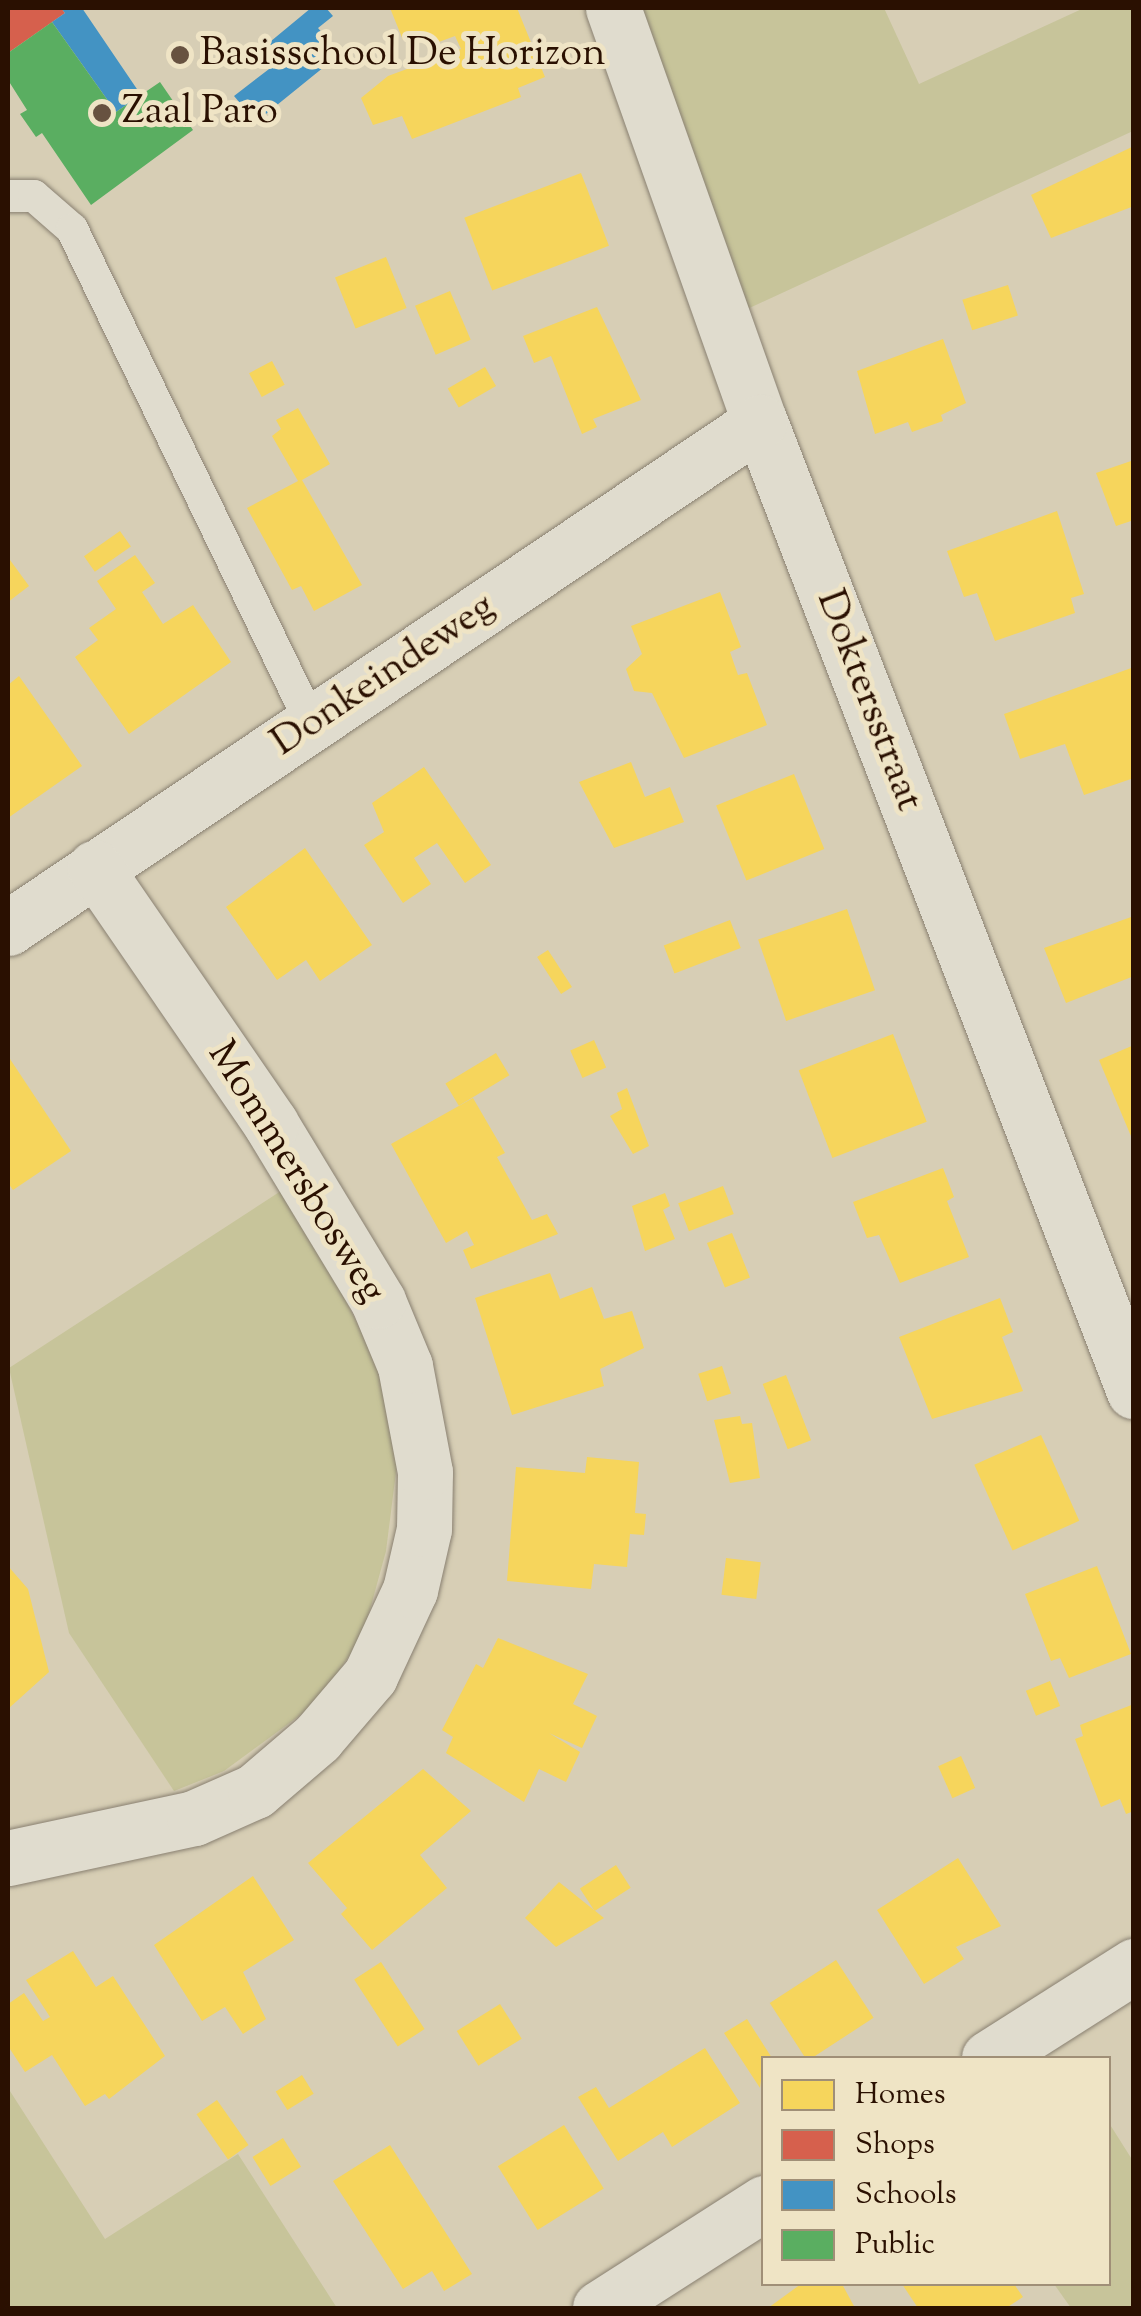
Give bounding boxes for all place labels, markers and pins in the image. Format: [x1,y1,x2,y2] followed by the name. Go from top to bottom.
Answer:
[200,31,606,79] place label: Basisschool De Horizon
[169,44,191,66] marker: Basisschool De Horizon
[122,89,278,137] place label: Zaal Paro
[91,102,113,124] marker: Zaal Paro

